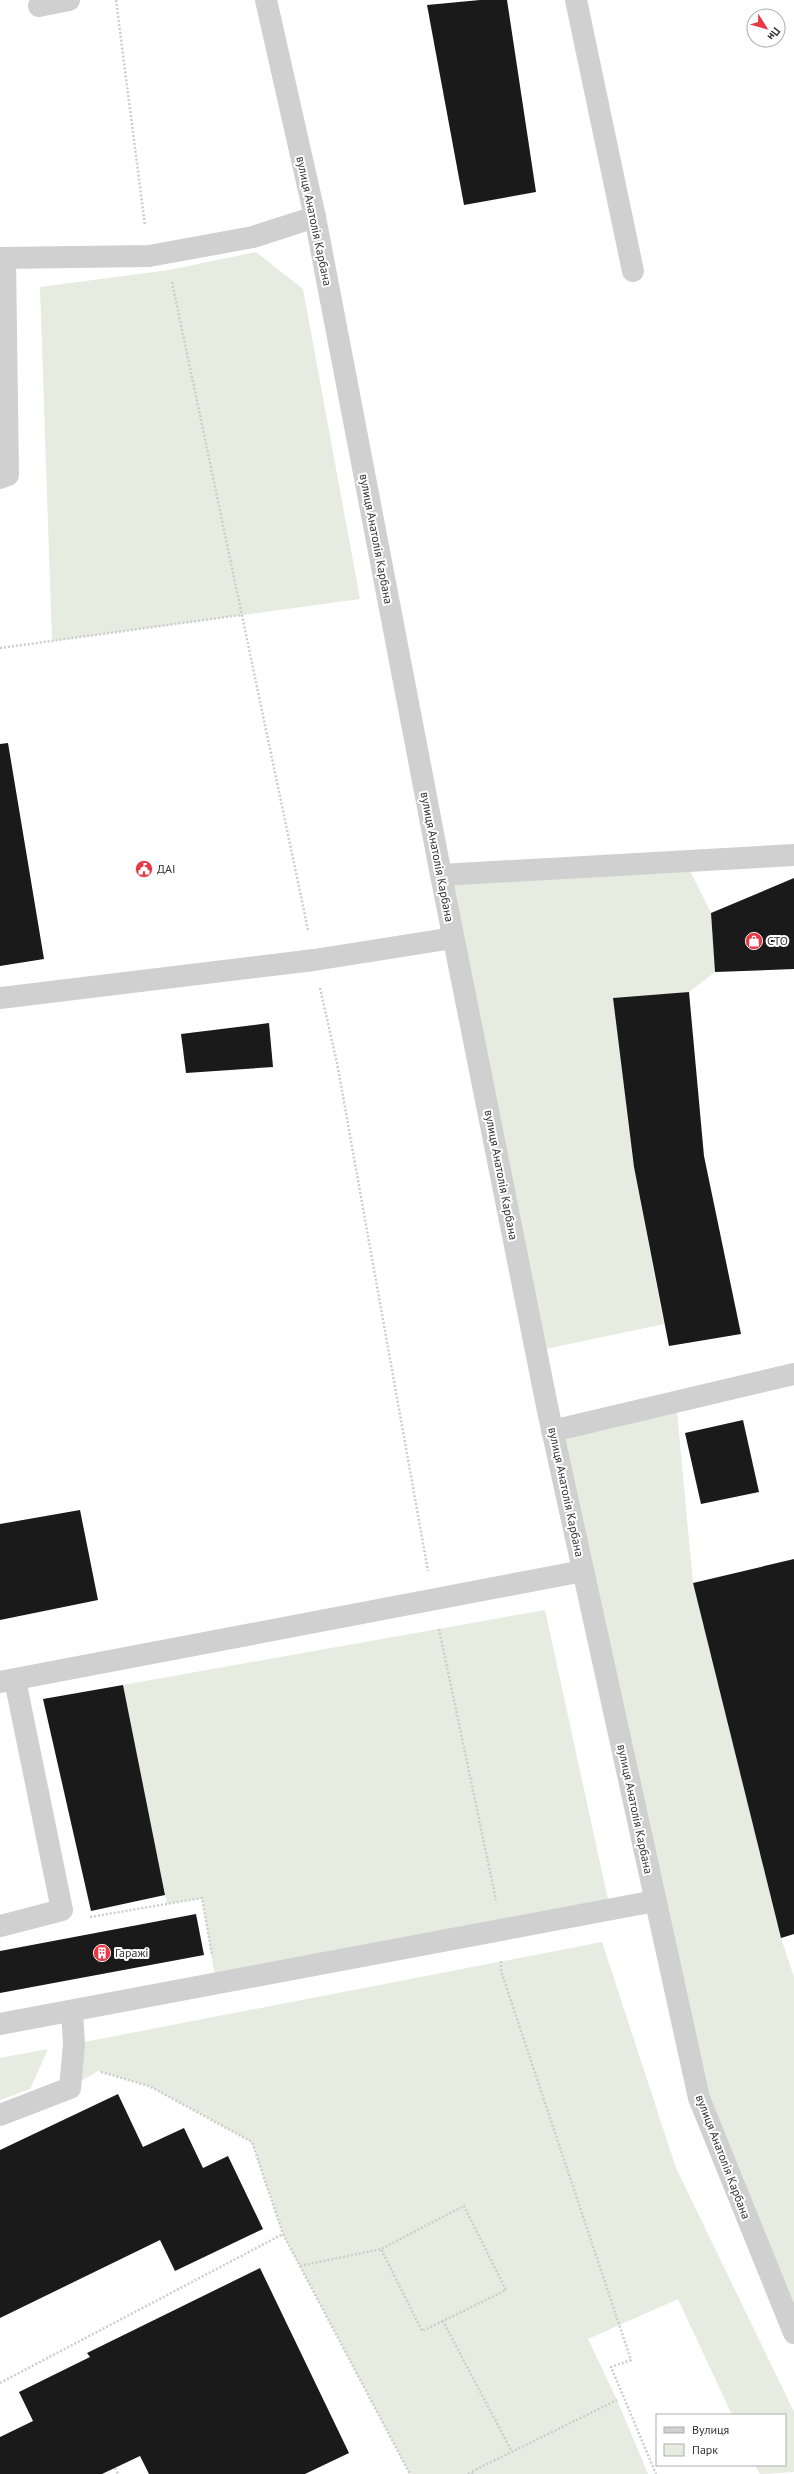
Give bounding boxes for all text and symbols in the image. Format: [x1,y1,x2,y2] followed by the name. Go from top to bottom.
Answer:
[746,8,786,48] north arrow
[764,25,783,43] text: Пн
[293,155,336,287] street label: вулиця Анатолія Карбана
[357,473,396,605] street label: вулиця Анатолія Карбана
[418,791,457,923] street label: вулиця Анатолія Карбана
[134,859,154,879] public building icon: ДАІ
[157,861,176,876] place label: ДАІ
[744,931,764,951] shop icon: СТО
[767,933,788,948] place label: СТО
[482,1109,521,1241] street label: вулиця Анатолія Карбана
[545,1426,588,1558] street label: вулиця Анатолія Карбана
[614,1743,657,1875] street label: вулиця Анатолія Карбана
[92,1943,112,1963] building icon: Гаражі
[115,1945,149,1960] place label: Гаражі
[693,2092,754,2221] street label: вулиця Анатолія Карбана
[656,2414,786,2466] legend
[692,2422,729,2437] text: Вулиця
[692,2442,718,2457] text: Парк

